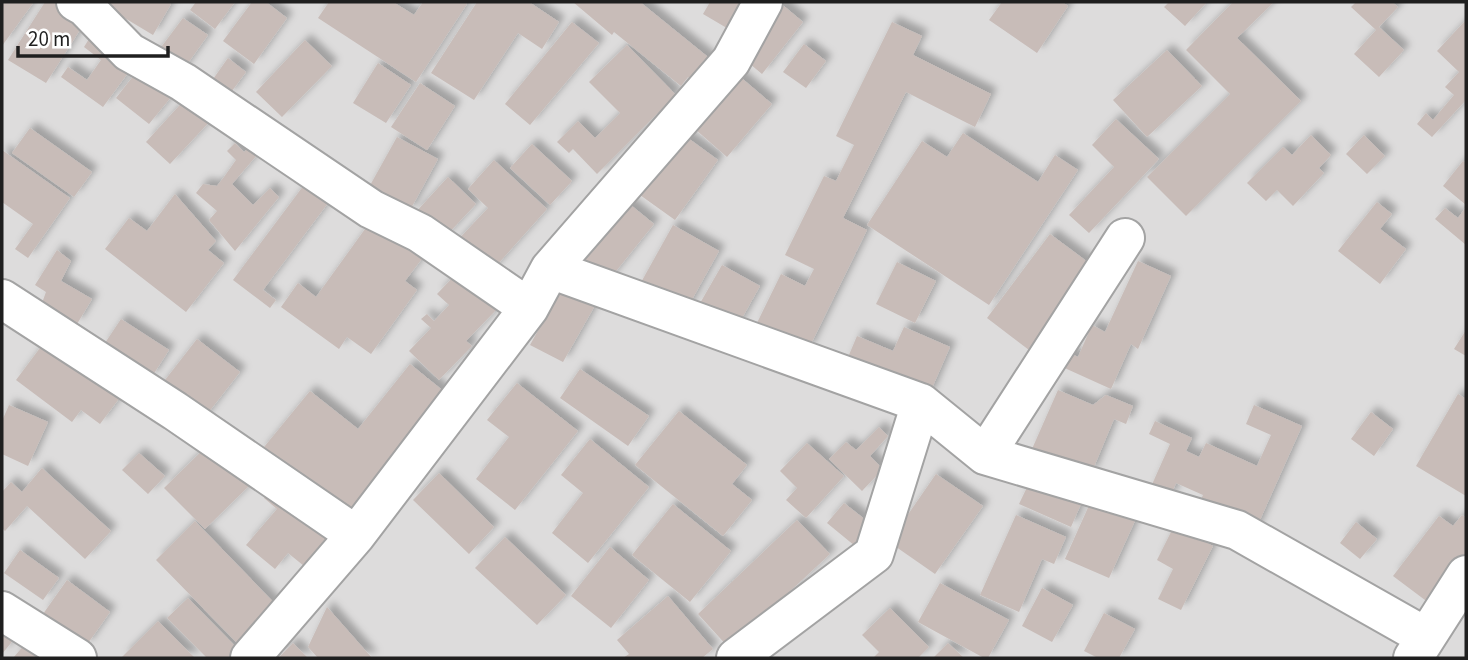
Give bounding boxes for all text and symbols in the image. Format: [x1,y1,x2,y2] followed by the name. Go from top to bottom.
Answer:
[18,14,168,58] scale bar
[28,24,70,54] text: 20 m

